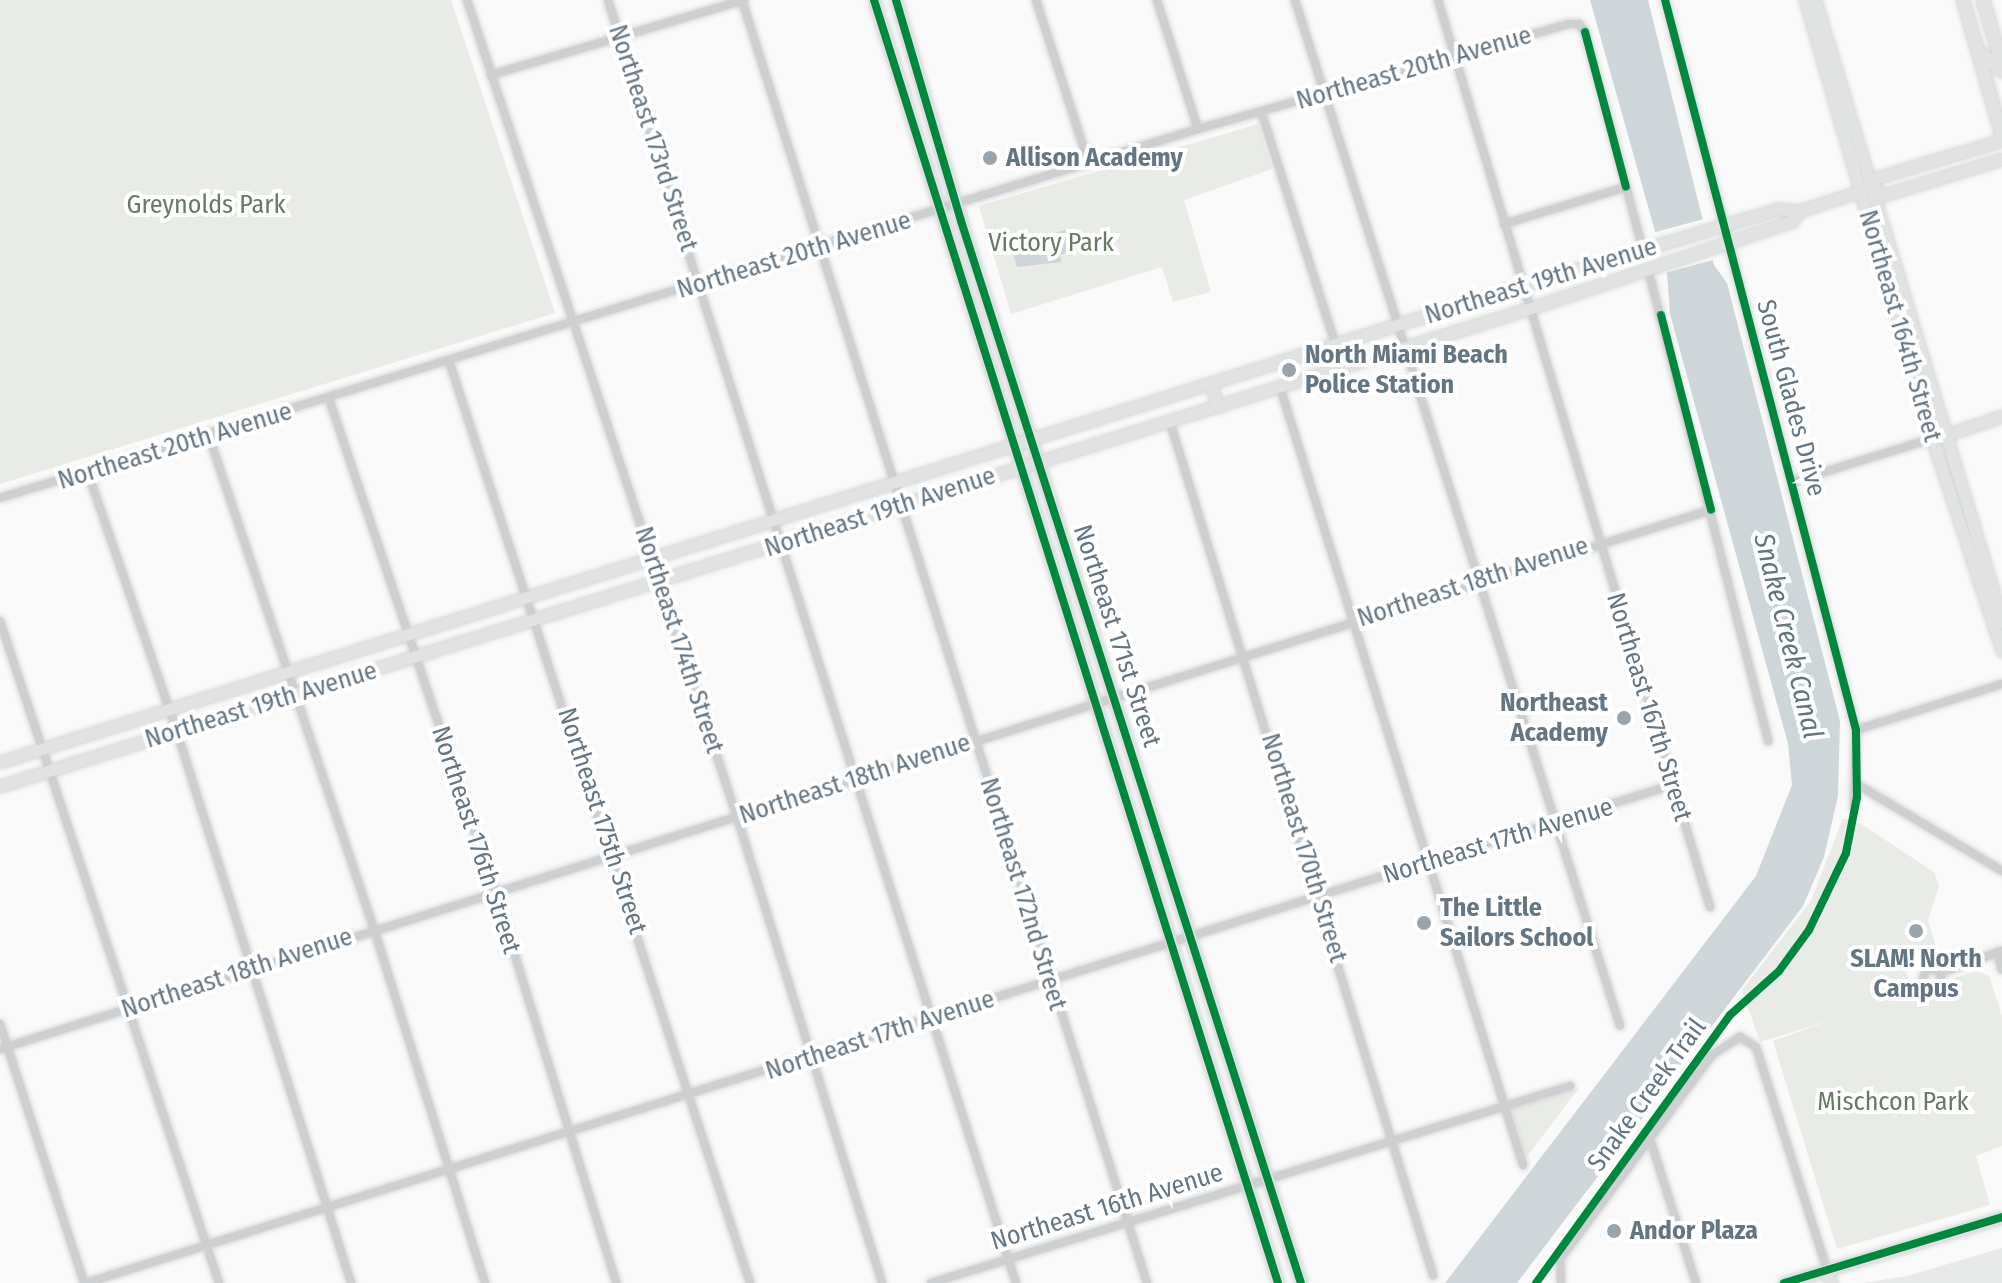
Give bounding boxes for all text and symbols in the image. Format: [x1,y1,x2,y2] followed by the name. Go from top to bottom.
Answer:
[1293,20,1535,116] street label: Northeast 20th Avenue
[602,21,704,255] street label: Northeast 173rd Street
[1006,142,1183,174] place label: Allison Academy
[981,149,999,167] marker: Allison Academy
[126,189,286,221] park label: Greynolds Park
[673,205,915,305] street label: Northeast 20th Avenue
[1852,207,1948,445] street label: Northeast 164th Street
[988,227,1114,259] park label: Victory Park
[1421,231,1661,331] street label: Northeast 19th Avenue
[1750,296,1832,500] street label: South Glades Drive
[1305,339,1508,400] place label: North Miami Beach Police Station
[1280,361,1298,379] marker: North Miami Beach Police Station
[54,396,296,496] street label: Northeast 20th Avenue
[761,460,999,564] street label: Northeast 19th Avenue
[1066,521,1168,751] street label: Northeast 171st Street
[628,523,730,757] street label: Northeast 174th Street
[1353,530,1593,634] street label: Northeast 18th Avenue
[1746,530,1830,742] water label: Snake Creek Canal
[1599,589,1699,825] street label: Northeast 167th Street
[141,655,381,755] street label: Northeast 19th Avenue
[1500,687,1608,748] place label: Northeast Academy
[551,704,653,938] street label: Northeast 175th Street
[1615,709,1633,727] marker: Northeast Academy
[425,723,527,957] street label: Northeast 176th Street
[735,727,975,831] street label: Northeast 18th Avenue
[1254,730,1354,966] street label: Northeast 170th Street
[973,774,1073,1014] street label: Northeast 172nd Street
[1379,791,1617,891] street label: Northeast 17th Avenue
[1440,892,1593,954] place label: The Little Sailors School
[1415,914,1433,932] marker: The Little Sailors School
[117,921,357,1025] street label: Northeast 18th Avenue
[1907,922,1925,940] marker: SLAM! North Campus
[1850,943,1982,1004] place label: SLAM! North Campus
[762,983,998,1087] street label: Northeast 17th Avenue
[1581,1013,1713,1177] street label: Snake Creek Trail
[1817,1086,1969,1118] park label: Mischcon Park
[987,1157,1227,1257] street label: Northeast 16th Avenue
[1630,1215,1758,1247] place label: Andor Plaza
[1605,1222,1623,1240] marker: Andor Plaza

